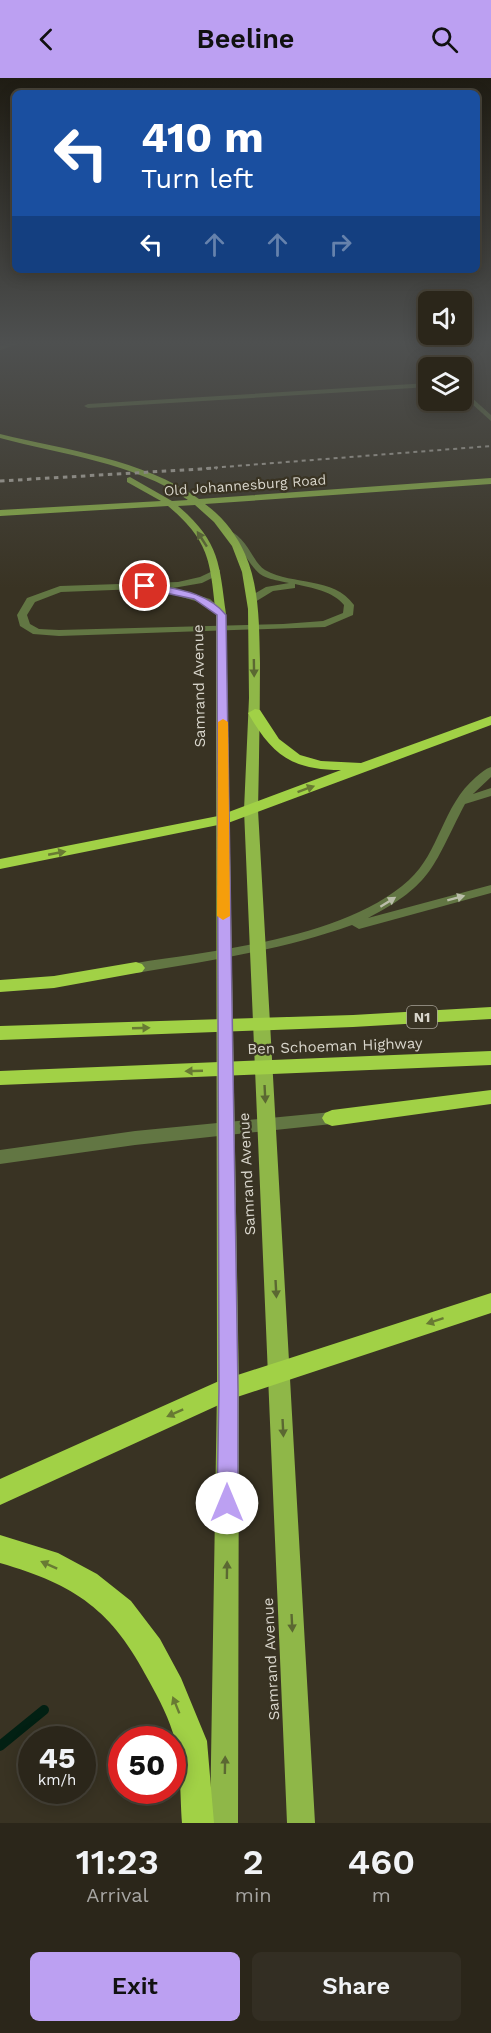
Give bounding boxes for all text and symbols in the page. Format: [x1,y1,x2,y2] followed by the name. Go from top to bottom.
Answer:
[30,23,63,56] icon: back
[197,23,294,55] text: Beeline
[428,23,461,56] icon: search
[141,113,264,162] text: 410 m
[42,114,120,192] icon: left
[141,163,253,195] text: Turn left
[135,228,168,261] icon: left
[198,228,231,261] icon: ahead
[261,228,294,261] icon: ahead
[324,228,357,261] icon: right
[418,291,472,411] map controls
[418,291,472,345] button: sound
[418,357,472,411] button: layers
[163,471,327,499] street label: Old Johannesburg Road
[197,531,208,547] one-way arrow
[119,560,170,611] pin
[128,569,161,602] icon: arrive
[189,624,209,748] street label: Samrand Avenue
[250,659,259,678] one-way arrow
[297,783,315,793] one-way arrow
[48,848,67,857] one-way arrow
[447,893,465,903] one-way arrow
[379,896,396,907] one-way arrow
[407,1006,437,1028] road number: N1
[132,1024,151,1033] one-way arrow
[247,1034,423,1058] street label: Ben Schoeman Highway
[185,1066,204,1076] one-way arrow
[260,1085,269,1104] one-way arrow
[235,1112,259,1236] street label: Samrand Avenue
[271,1279,280,1298] one-way arrow
[426,1316,444,1326] one-way arrow
[166,1408,184,1418] one-way arrow
[279,1419,288,1438] one-way arrow
[195,1471,259,1535] position arrow
[40,1559,58,1569] one-way arrow
[222,1560,231,1579] one-way arrow
[259,1597,283,1721] street label: Samrand Avenue
[287,1614,296,1633] one-way arrow
[171,1695,181,1713] one-way arrow
[108,1726,186,1804] speed limit sign: 50
[39,1740,75,1775] text: 45
[220,1755,230,1774] one-way arrow
[38,1771,76,1789] text: km/h
[76,1841,159,1883] text: 11:23
[243,1841,264,1883] text: 2
[347,1841,415,1883] text: 460
[86,1883,149,1907] text: Arrival
[235,1883,272,1907] text: min
[372,1883,391,1907] text: m
[30,1952,240,2021] button: Exit
[252,1952,461,2021] button: Share

